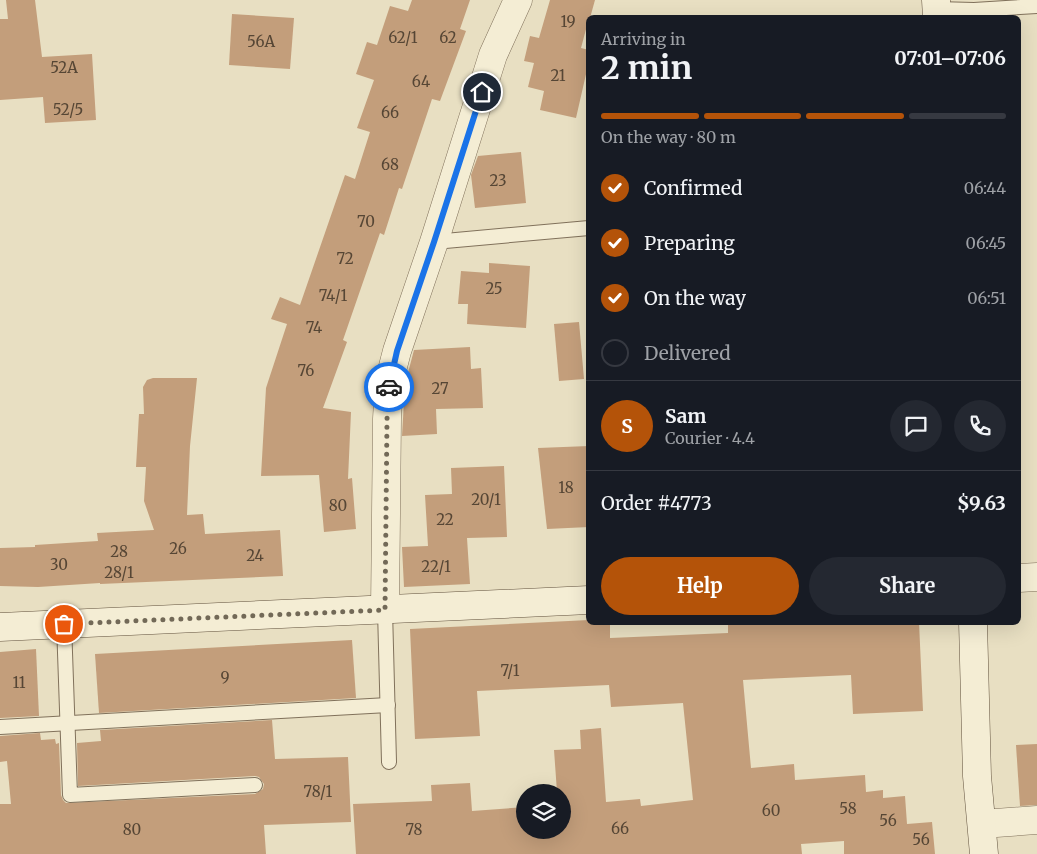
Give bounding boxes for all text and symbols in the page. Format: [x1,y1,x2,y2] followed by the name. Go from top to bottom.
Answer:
[560,12,576,31] house number: 19
[388,28,418,47] house number: 62/1
[439,28,457,47] house number: 62
[601,29,686,49] text: Arriving in
[247,32,275,51] house number: 56A
[894,46,1006,70] text: 07:01–07:06
[601,48,692,88] text: 2 min
[50,58,78,77] house number: 52A
[550,66,566,85] house number: 21
[461,71,503,113] pin
[412,72,430,91] house number: 64
[468,78,496,106] icon: home
[53,100,83,119] house number: 52/5
[381,103,399,122] house number: 66
[601,127,736,147] text: On the way · 80 m
[381,155,399,174] house number: 68
[490,171,506,190] house number: 23
[601,174,629,202] icon: check
[644,176,742,200] text: Confirmed
[964,178,1006,198] text: 06:44
[357,212,375,231] house number: 70
[601,229,629,257] icon: check
[644,231,735,255] text: Preparing
[966,233,1006,253] text: 06:45
[336,249,354,268] house number: 72
[485,279,503,298] house number: 25
[601,284,629,312] icon: check
[319,286,347,305] house number: 74/1
[644,286,746,310] text: On the way
[967,288,1006,308] text: 06:51
[306,318,322,337] house number: 74
[644,341,731,365] text: Delivered
[298,361,314,380] house number: 76
[364,362,414,412] courier
[375,373,403,401] icon: car
[432,379,449,398] house number: 27
[890,400,942,452] button: chat
[954,400,1006,452] button: phone
[665,404,706,428] text: Sam
[621,414,633,438] text: S
[665,428,755,448] text: Courier · 4.4
[558,478,574,497] house number: 18
[471,490,501,509] house number: 20/1
[601,491,712,515] text: Order #4773
[957,491,1006,515] text: $9.63
[329,496,347,515] house number: 80
[436,510,454,529] house number: 22
[169,539,187,558] house number: 26
[110,542,128,561] house number: 28
[246,546,264,565] house number: 24
[50,555,68,574] house number: 30
[421,557,451,576] house number: 22/1
[601,557,799,615] button: Help
[809,557,1006,615] button: Share
[104,563,134,582] house number: 28/1
[43,603,85,645] pin
[50,610,78,638] icon: bag
[500,661,520,680] house number: 7/1
[220,668,230,687] house number: 9
[12,673,26,692] house number: 11
[304,782,333,801] house number: 78/1
[516,784,571,839] map controls
[516,784,571,839] button: layers
[839,799,857,818] house number: 58
[762,801,780,820] house number: 60
[879,811,897,830] house number: 56
[611,819,629,838] house number: 66
[123,820,141,839] house number: 80
[405,820,423,839] house number: 78
[912,830,930,849] house number: 56

